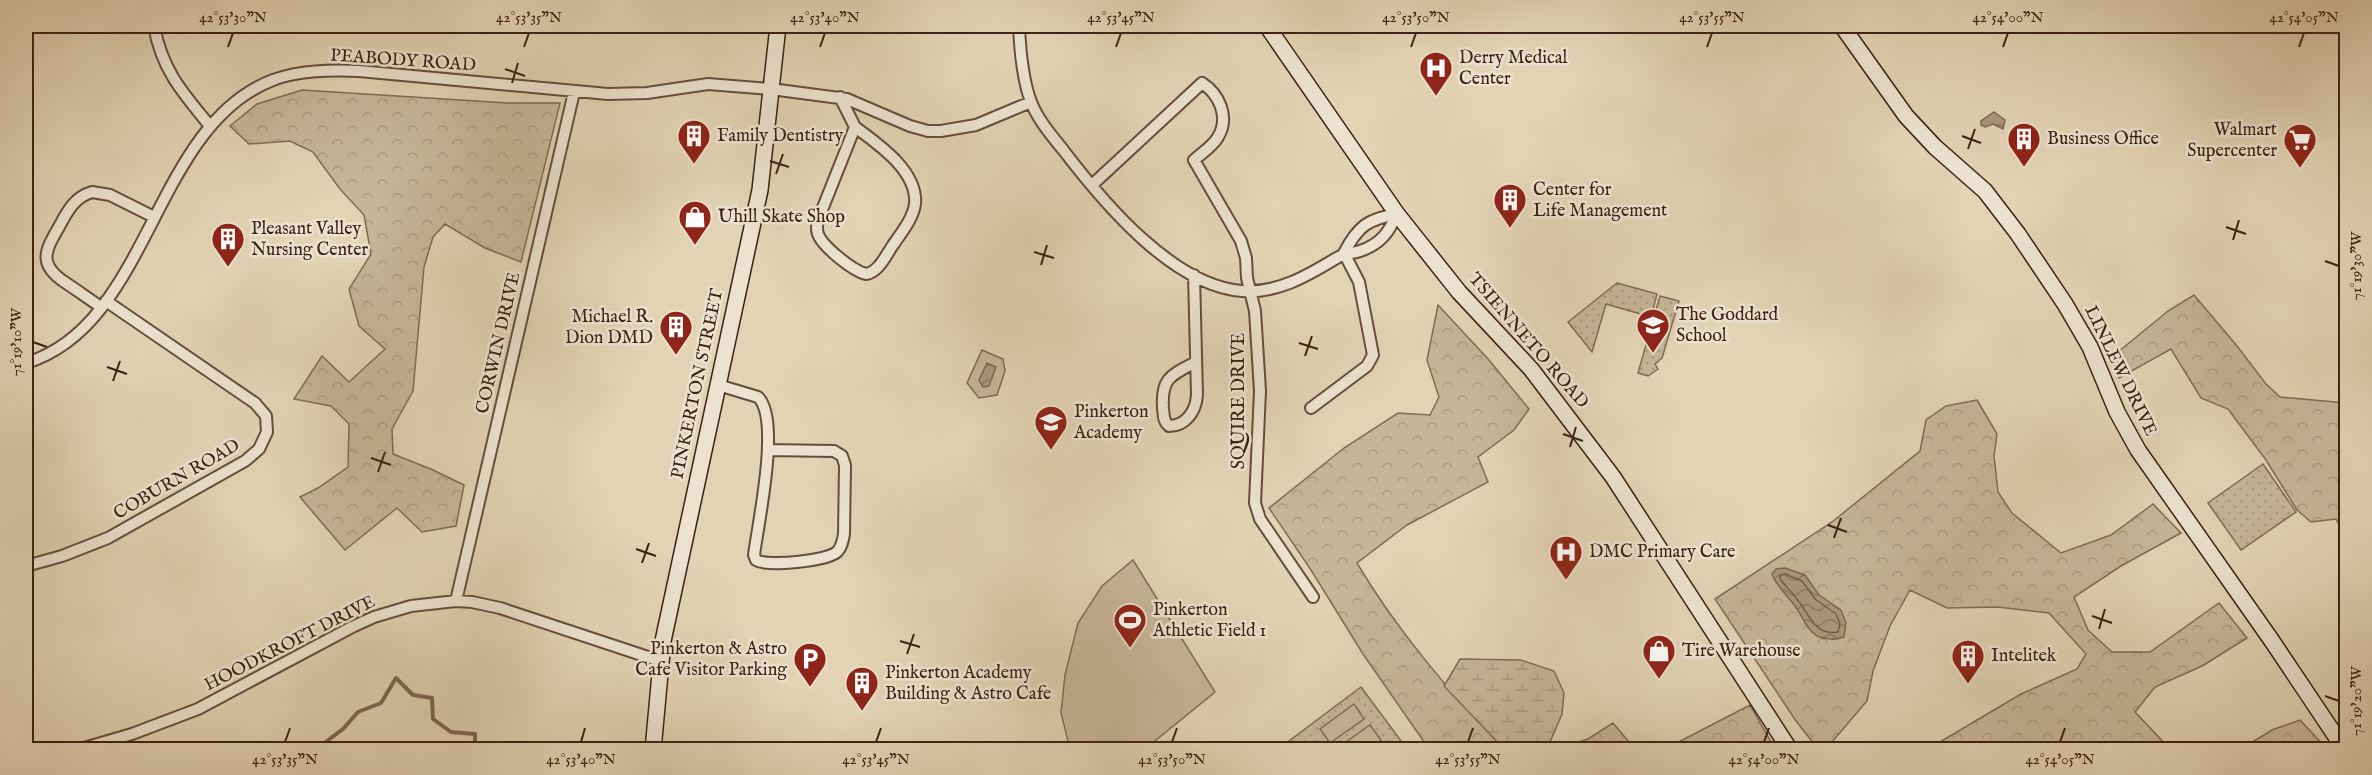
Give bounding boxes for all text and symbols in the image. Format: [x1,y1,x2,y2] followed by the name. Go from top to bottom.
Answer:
[199,8,267,27] text: 42°53'30"N
[496,8,562,27] text: 42°53'35"N
[790,8,860,27] text: 42°53'40"N
[1087,8,1155,27] text: 42°53'45"N
[1382,8,1450,27] text: 42°53'50"N
[1679,8,1745,27] text: 42°53'55"N
[1972,8,2044,27] text: 42°54'00"N
[2269,8,2339,27] text: 42°54'05"N
[329,44,477,78] street label: PEABODY ROAD
[1459,47,1568,91] place label: Derry Medical Center
[1418,50,1454,97] hospital icon: Derry Medical Center
[676,118,712,165] building icon: Family Dentistry
[2187,119,2277,163] place label: Walmart Supercenter
[2006,121,2042,168] building icon: Business Office
[2282,122,2318,169] supermarket icon: Walmart Supercenter
[717,125,844,148] place label: Family Dentistry
[2047,128,2159,151] place label: Business Office
[1533,179,1667,223] place label: Center for Life Management
[1492,182,1528,229] building icon: Center for Life Management
[677,199,713,246] shop icon: Uhill Skate Shop
[718,206,845,229] place label: Uhill Skate Shop
[251,218,369,262] place label: Pleasant Valley Nursing Center
[210,221,246,268] building icon: Pleasant Valley Nursing Center
[2347,231,2366,300] text: 71°19'30"W
[1463,268,1593,414] street label: TSIENNETO ROAD
[472,270,526,416] street label: CORWIN DRIVE
[667,287,729,481] street label: PINKERTON STREET
[2079,302,2161,440] street label: LINLEW DRIVE
[1676,304,1778,348] place label: The Goddard School
[565,306,653,350] place label: Michael R. Dion DMD
[7,307,26,376] text: 71°19'10"W
[1635,307,1671,354] school or university icon: The Goddard School
[658,309,694,356] building icon: Michael R. Dion DMD
[1228,333,1251,469] street label: SQUIRE DRIVE
[1073,401,1149,445] place label: Pinkerton Academy
[1033,404,1069,451] school or university icon: Pinkerton Academy
[110,435,244,525] street label: COBURN ROAD
[1548,534,1584,581] hospital icon: DMC Primary Care
[1589,541,1735,564] place label: DMC Primary Care
[201,591,379,697] street label: HOODKROFT DRIVE
[1152,599,1266,643] place label: Pinkerton Athletic Field 1
[1112,602,1148,649] sports icon: Pinkerton Athletic Field 1
[1641,633,1677,680] shop icon: Tire Warehouse
[635,638,787,682] place label: Pinkerton & Astro Cafe Visitor Parking
[1950,638,1986,685] building icon: Intelitek
[1682,640,1800,663] place label: Tire Warehouse
[792,641,828,688] parking icon: Pinkerton & Astro Cafe Visitor Parking
[1991,645,2057,668] place label: Intelitek
[885,662,1051,706] place label: Pinkerton Academy Building & Astro Cafe
[844,665,880,712] building icon: Pinkerton Academy Building & Astro Cafe
[2347,665,2366,736] text: 71°19'20"W
[252,750,318,769] text: 42°53'35"N
[546,750,616,769] text: 42°53'40"N
[842,750,910,769] text: 42°53'45"N
[1138,750,1206,769] text: 42°53'50"N
[1435,750,1501,769] text: 42°53'55"N
[1728,750,1800,769] text: 42°54'00"N
[2025,750,2095,769] text: 42°54'05"N

